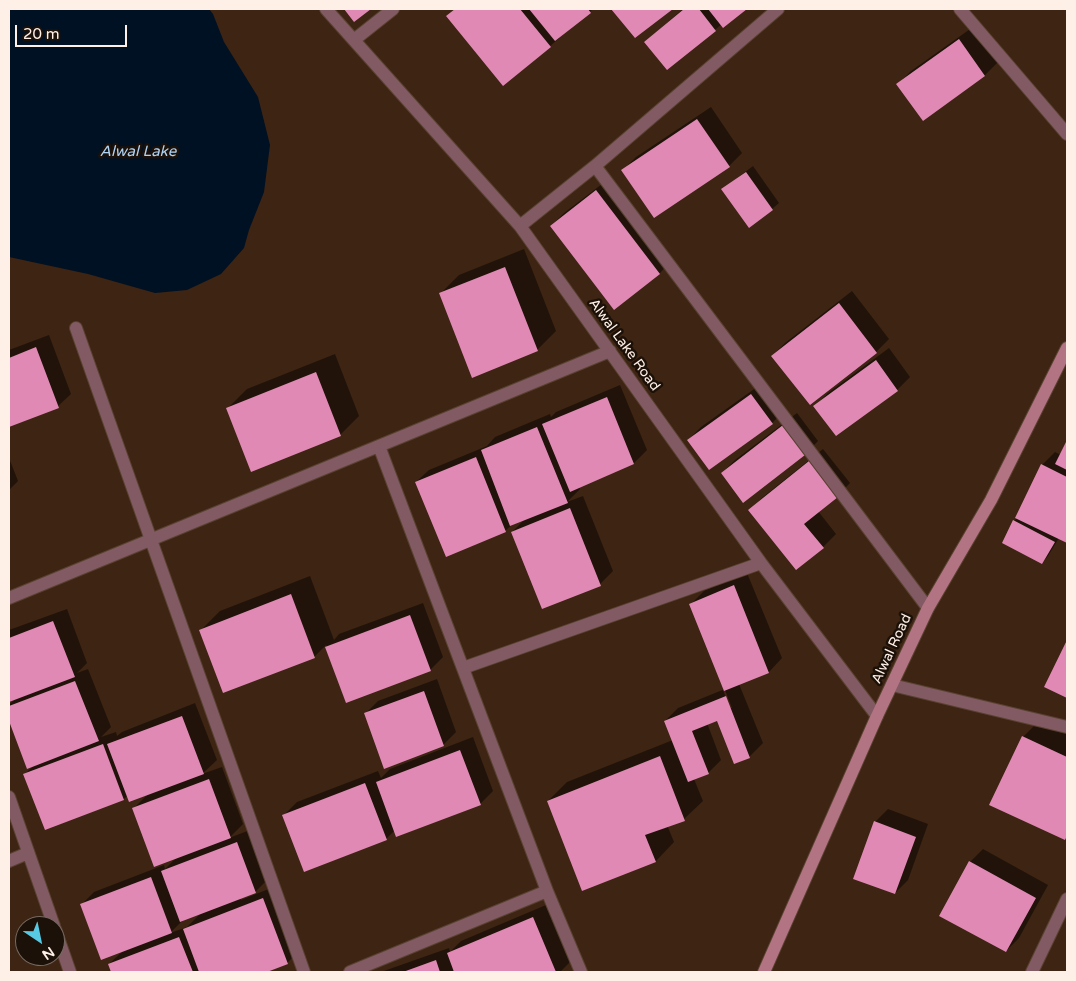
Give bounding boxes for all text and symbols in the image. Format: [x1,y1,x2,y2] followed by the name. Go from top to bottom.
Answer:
[18,15,130,47] scale bar
[23,25,60,43] text: 20 m
[100,143,176,161] water label: Alwal Lake
[585,296,663,394] street label: Alwal Lake Road
[869,611,915,687] street label: Alwal Road
[15,916,65,966] north arrow
[39,943,58,963] text: N

